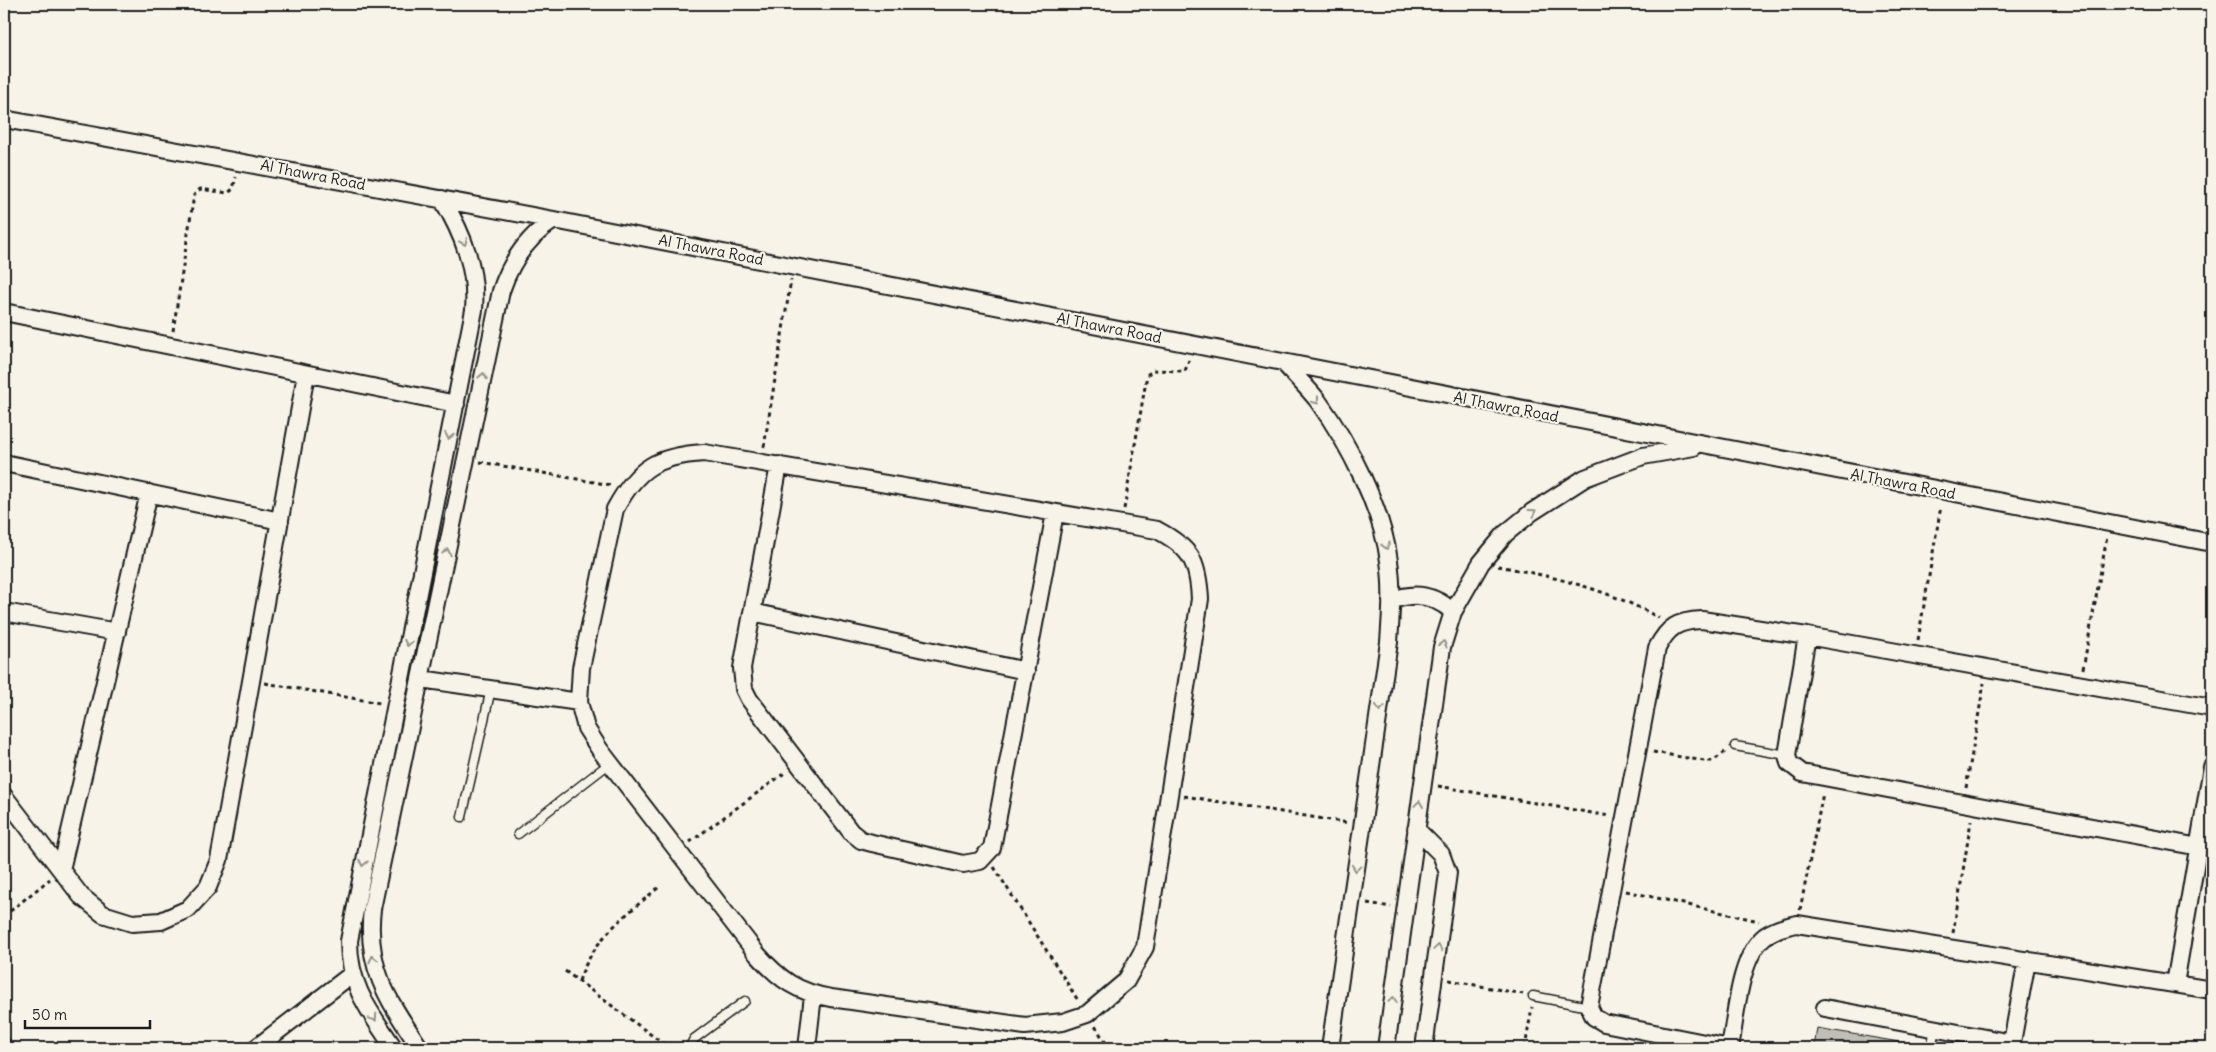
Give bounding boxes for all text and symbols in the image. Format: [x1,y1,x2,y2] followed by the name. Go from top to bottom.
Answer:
[259,155,367,194] street label: Al Thawra Road
[657,230,765,269] street label: Al Thawra Road
[458,237,468,246] one-way arrow
[1055,308,1163,347] street label: Al Thawra Road
[478,372,488,380] one-way arrow
[1452,387,1560,426] street label: Al Thawra Road
[1311,395,1319,404] one-way arrow
[445,431,455,440] one-way arrow
[1849,464,1957,503] street label: Al Thawra Road
[1527,510,1536,518] one-way arrow
[1380,542,1391,551] one-way arrow
[441,548,451,557] one-way arrow
[403,639,413,647] one-way arrow
[1437,639,1448,648] one-way arrow
[1375,703,1385,712] one-way arrow
[1413,800,1424,808] one-way arrow
[359,859,369,867] one-way arrow
[1352,864,1362,873] one-way arrow
[1432,944,1443,952] one-way arrow
[368,955,379,964] one-way arrow
[1387,996,1398,1004] one-way arrow
[25,997,150,1029] scale bar
[32,1005,67,1024] text: 50 m
[368,1013,377,1022] one-way arrow

